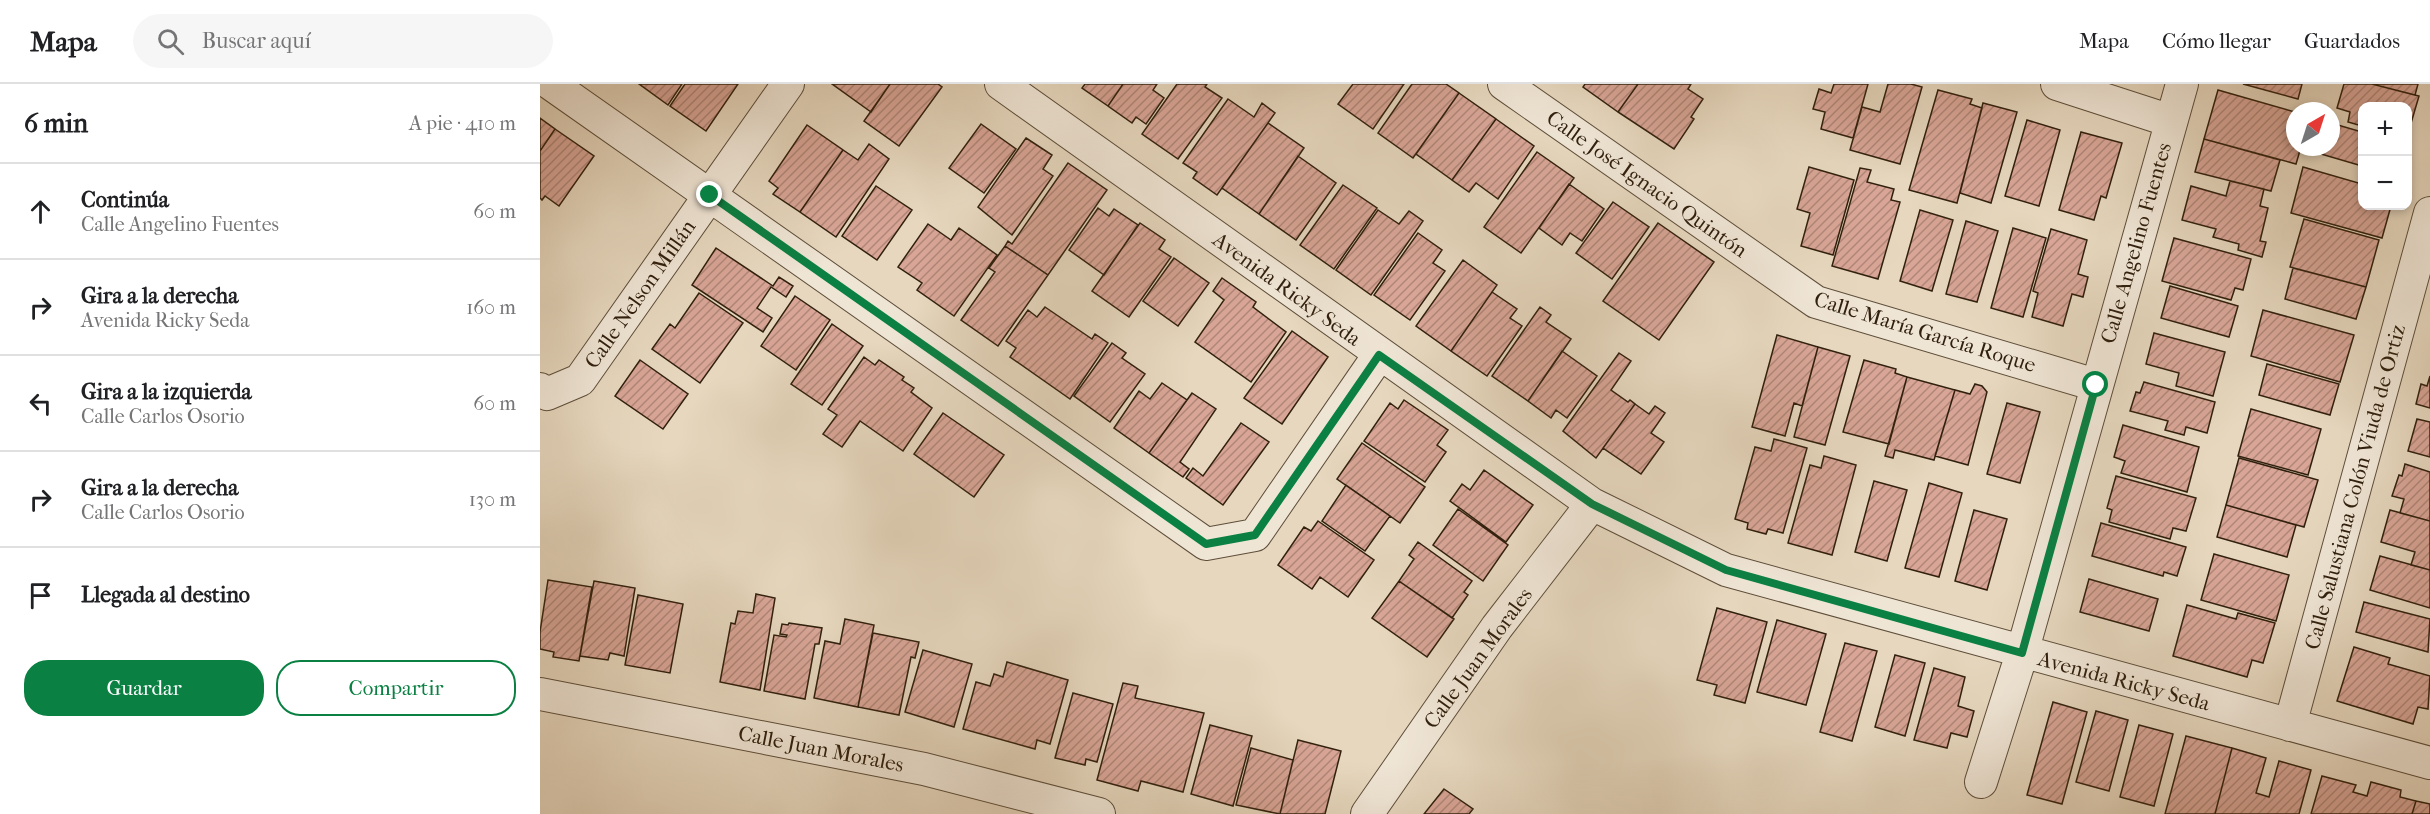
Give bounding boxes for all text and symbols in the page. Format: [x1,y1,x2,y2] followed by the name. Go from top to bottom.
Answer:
[133,14,553,68] search box
[30,25,97,58] text: Mapa
[154,25,187,58] icon: search
[202,28,311,54] text: Buscar aquí
[2079,29,2129,53] text: Mapa
[2162,29,2271,53] text: Cómo llegar
[2304,29,2400,53] text: Guardados
[2286,102,2340,156] north arrow
[2358,102,2412,210] map controls
[2358,102,2412,156] button: +
[1542,106,1752,262] street label: Calle José Ignacio Quintón
[24,108,88,139] text: 6 min
[409,112,516,135] text: A pie · 410 m
[2096,140,2176,346] street label: Calle Angelino Fuentes
[2358,156,2412,210] button: −
[696,181,722,207] route end
[81,187,169,213] text: Continúa
[24,195,57,228] icon: ahead
[473,200,516,223] text: 60 m
[81,213,279,236] text: Calle Angelino Fuentes
[580,215,700,373] street label: Calle Nelson Millán
[1208,227,1366,351] street label: Avenida Ricky Seda
[81,283,238,309] text: Gira a la derecha
[1811,287,2039,377] street label: Calle María García Roque
[24,291,57,324] icon: right
[466,296,516,319] text: 160 m
[81,309,249,332] text: Avenida Ricky Seda
[2300,322,2410,652] street label: Calle Salustiana Colón Viuda de Ortiz
[2082,371,2108,397] route start
[81,379,252,405] text: Gira a la izquierda
[24,387,57,420] icon: left
[473,392,516,415] text: 60 m
[81,405,245,428] text: Calle Carlos Osorio
[81,475,238,501] text: Gira a la derecha
[24,483,57,516] icon: right
[469,488,516,511] text: 130 m
[81,501,245,524] text: Calle Carlos Osorio
[24,579,57,612] icon: arrive
[81,582,250,608] text: Llegada al destino
[1419,583,1537,733] street label: Calle Juan Morales
[2034,646,2213,716] street label: Avenida Ricky Seda
[24,660,264,716] button: Guardar
[276,660,516,716] button: Compartir
[736,721,906,777] street label: Calle Juan Morales

